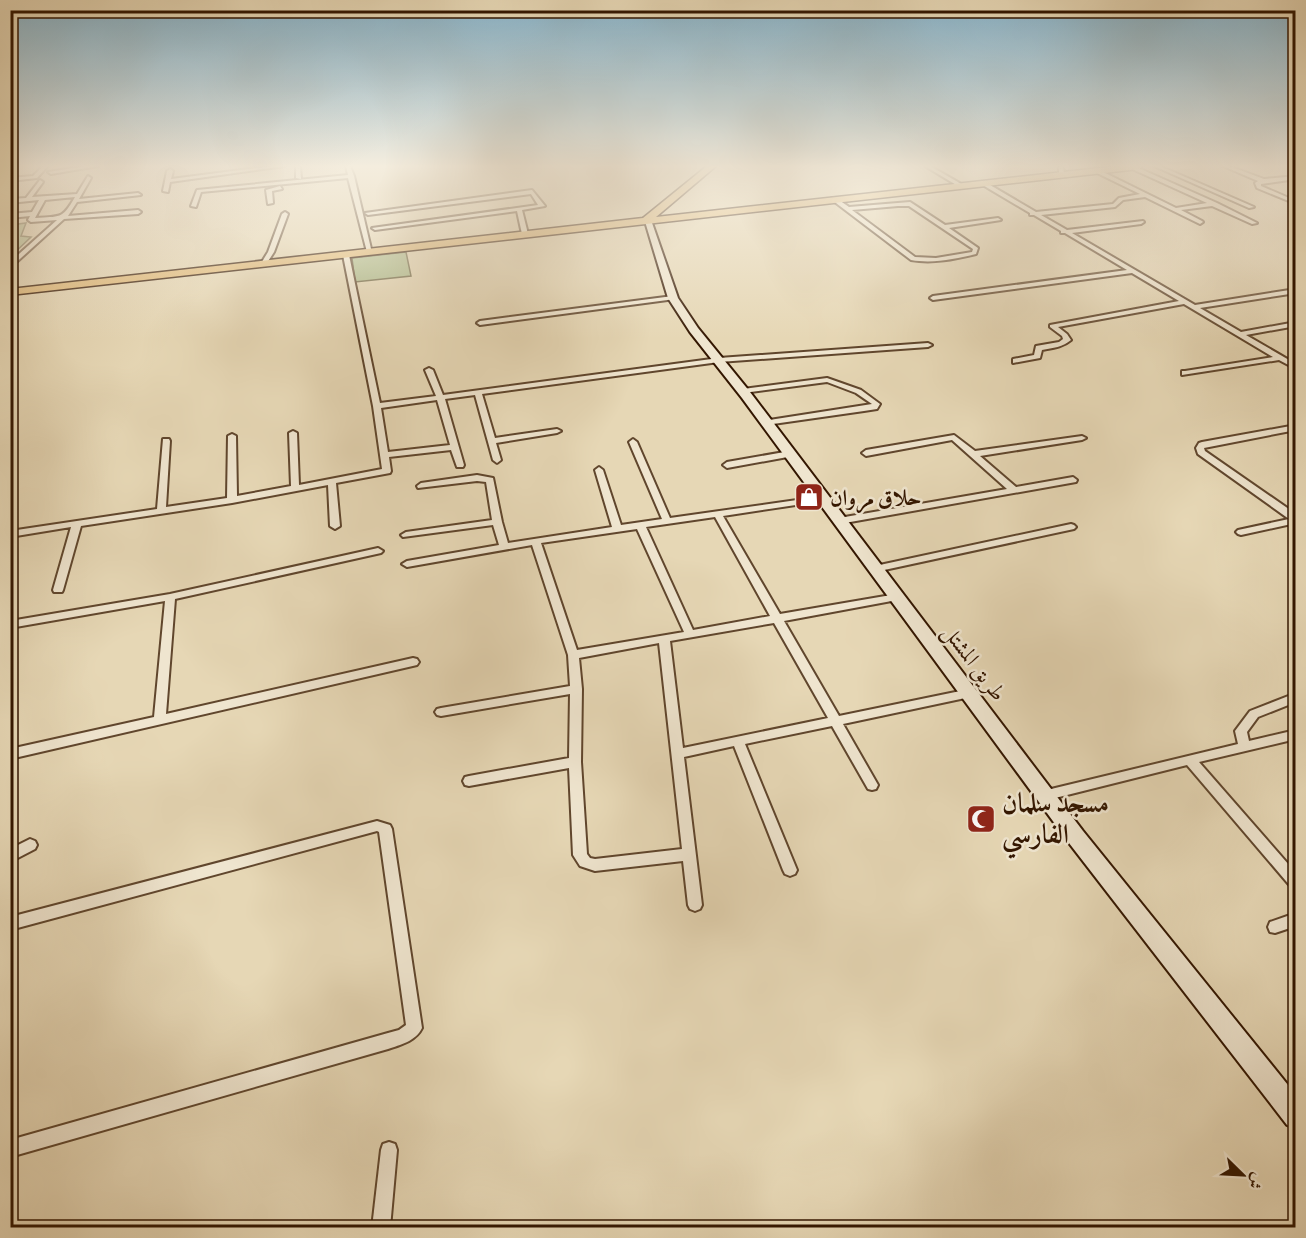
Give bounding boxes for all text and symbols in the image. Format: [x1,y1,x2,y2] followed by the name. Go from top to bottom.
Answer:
[793,481,825,513] shop icon: حلاق مروان
[830,485,921,514] place label: حلاق مروان
[935,619,1011,707] street label: طريق المشتل
[1002,787,1109,859] place label: مسجد سلمان الفارسي
[965,803,997,835] mosque icon: مسجد سلمان الفارسي
[1213,1145,1273,1205] north arrow
[1243,1169,1268,1192] text: ش

